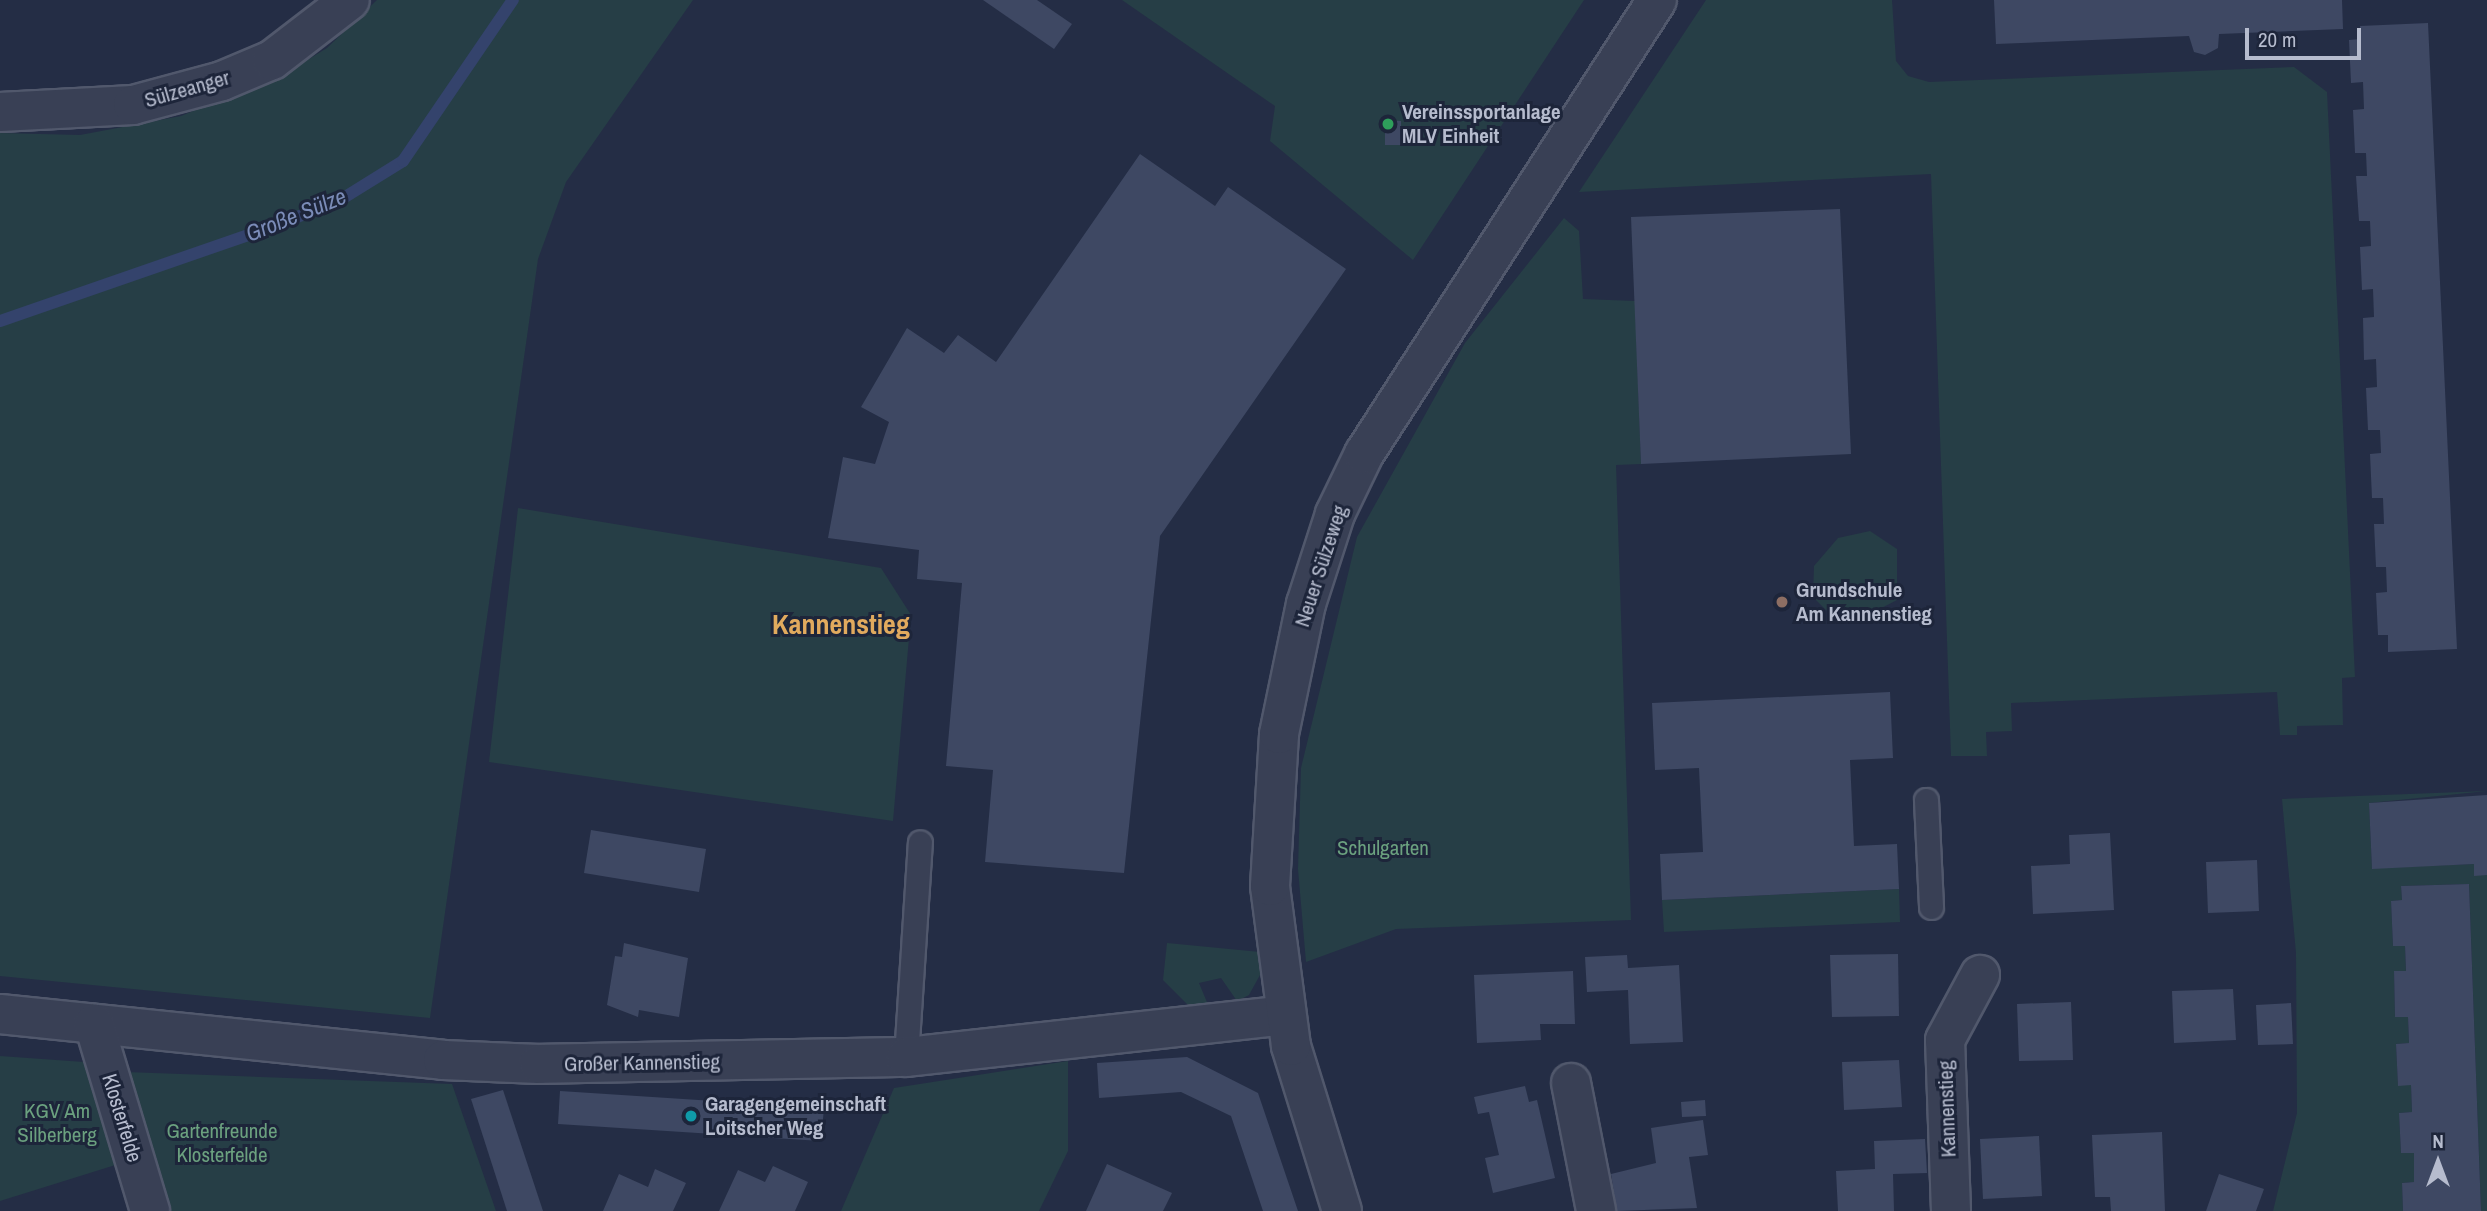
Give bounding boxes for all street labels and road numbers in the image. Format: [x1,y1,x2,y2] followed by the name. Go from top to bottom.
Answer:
[142,65,232,113] street label: Sülzeanger
[1289,502,1353,630] street label: Neuer Sülzeweg
[564,1049,720,1077] street label: Großer Kannenstieg
[1933,1060,1961,1158] street label: Kannenstieg
[97,1071,147,1165] street label: Klosterfelde

